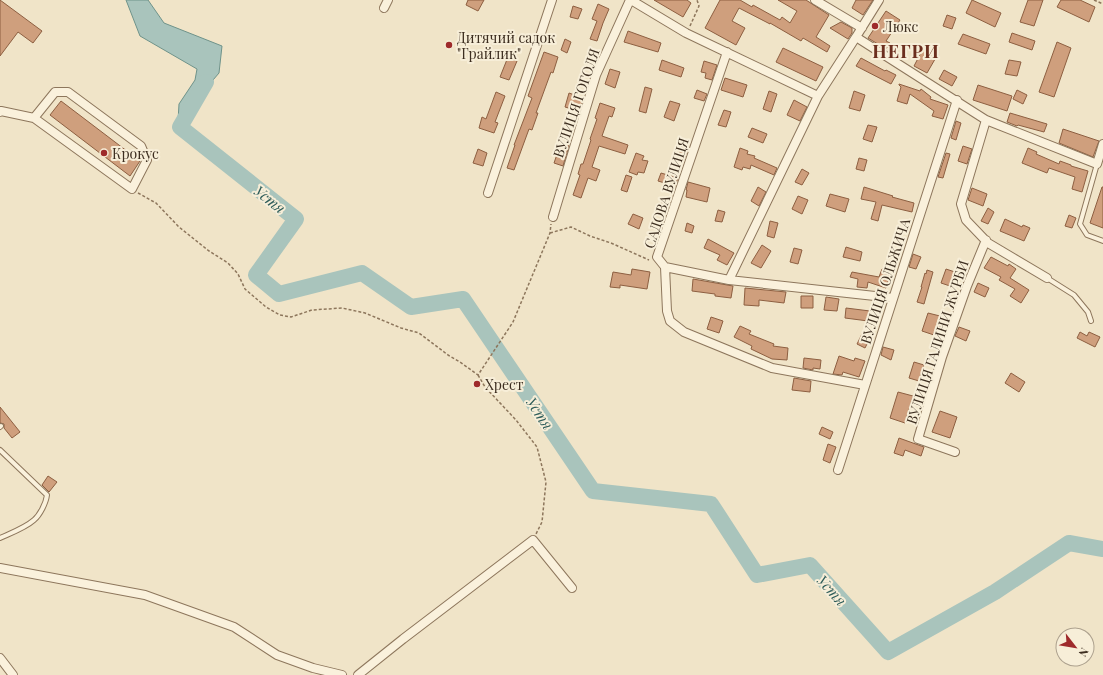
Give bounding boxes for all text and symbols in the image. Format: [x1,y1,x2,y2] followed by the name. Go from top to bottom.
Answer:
[882,17,918,36] place label: Люкс
[870,21,880,31] marker: Люкс
[457,28,555,63] place label: Дитячий садок "Грайлик"
[872,39,940,63] district label: НЕГРИ
[444,40,454,50] marker: Дитячий садок "Грайлик"
[548,46,604,160] street label: ВУЛИЦЯ ГОГОЛЯ
[639,135,693,251] street label: САДОВА ВУЛИЦЯ
[112,144,159,163] place label: Крокус
[99,148,109,158] marker: Крокус
[250,180,290,218] water label: Устя
[856,216,914,346] street label: ВУЛИЦЯ ОЛЬЖИЧА
[901,257,973,427] street label: ВУЛИЦЯ ГАЛИНИ ЖУРБИ
[485,375,524,394] place label: Хрест
[472,379,482,389] marker: Хрест
[522,393,558,433] water label: Устя
[813,570,851,610] water label: Устя
[1055,627,1095,667] north arrow
[1075,645,1092,660] text: N

